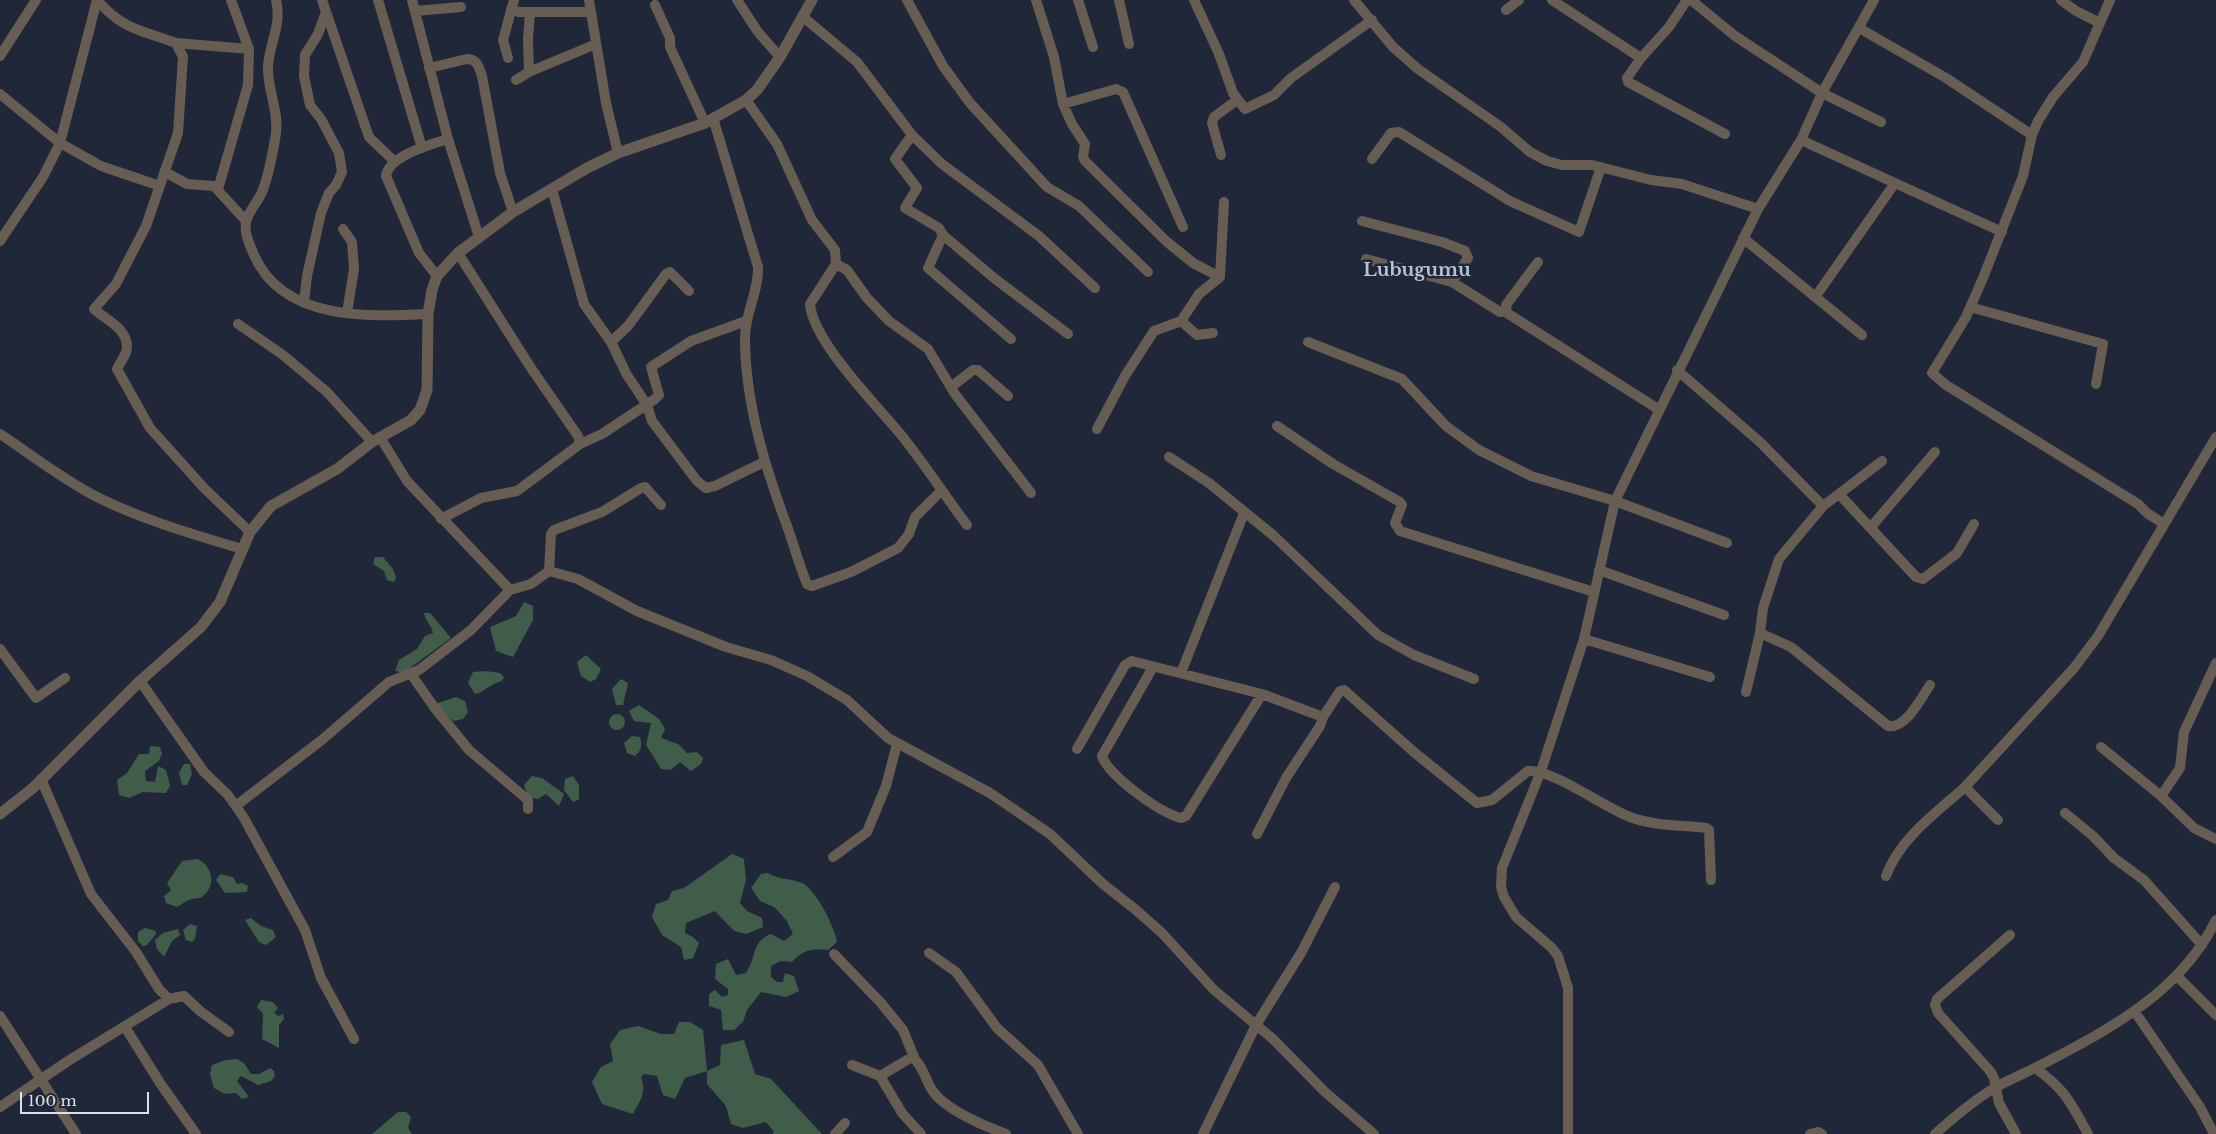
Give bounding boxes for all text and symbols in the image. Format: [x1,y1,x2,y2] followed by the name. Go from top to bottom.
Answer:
[1363,260,1471,282] district label: Lubugumu
[22,1082,151,1114] scale bar
[28,1091,77,1110] text: 100 m

